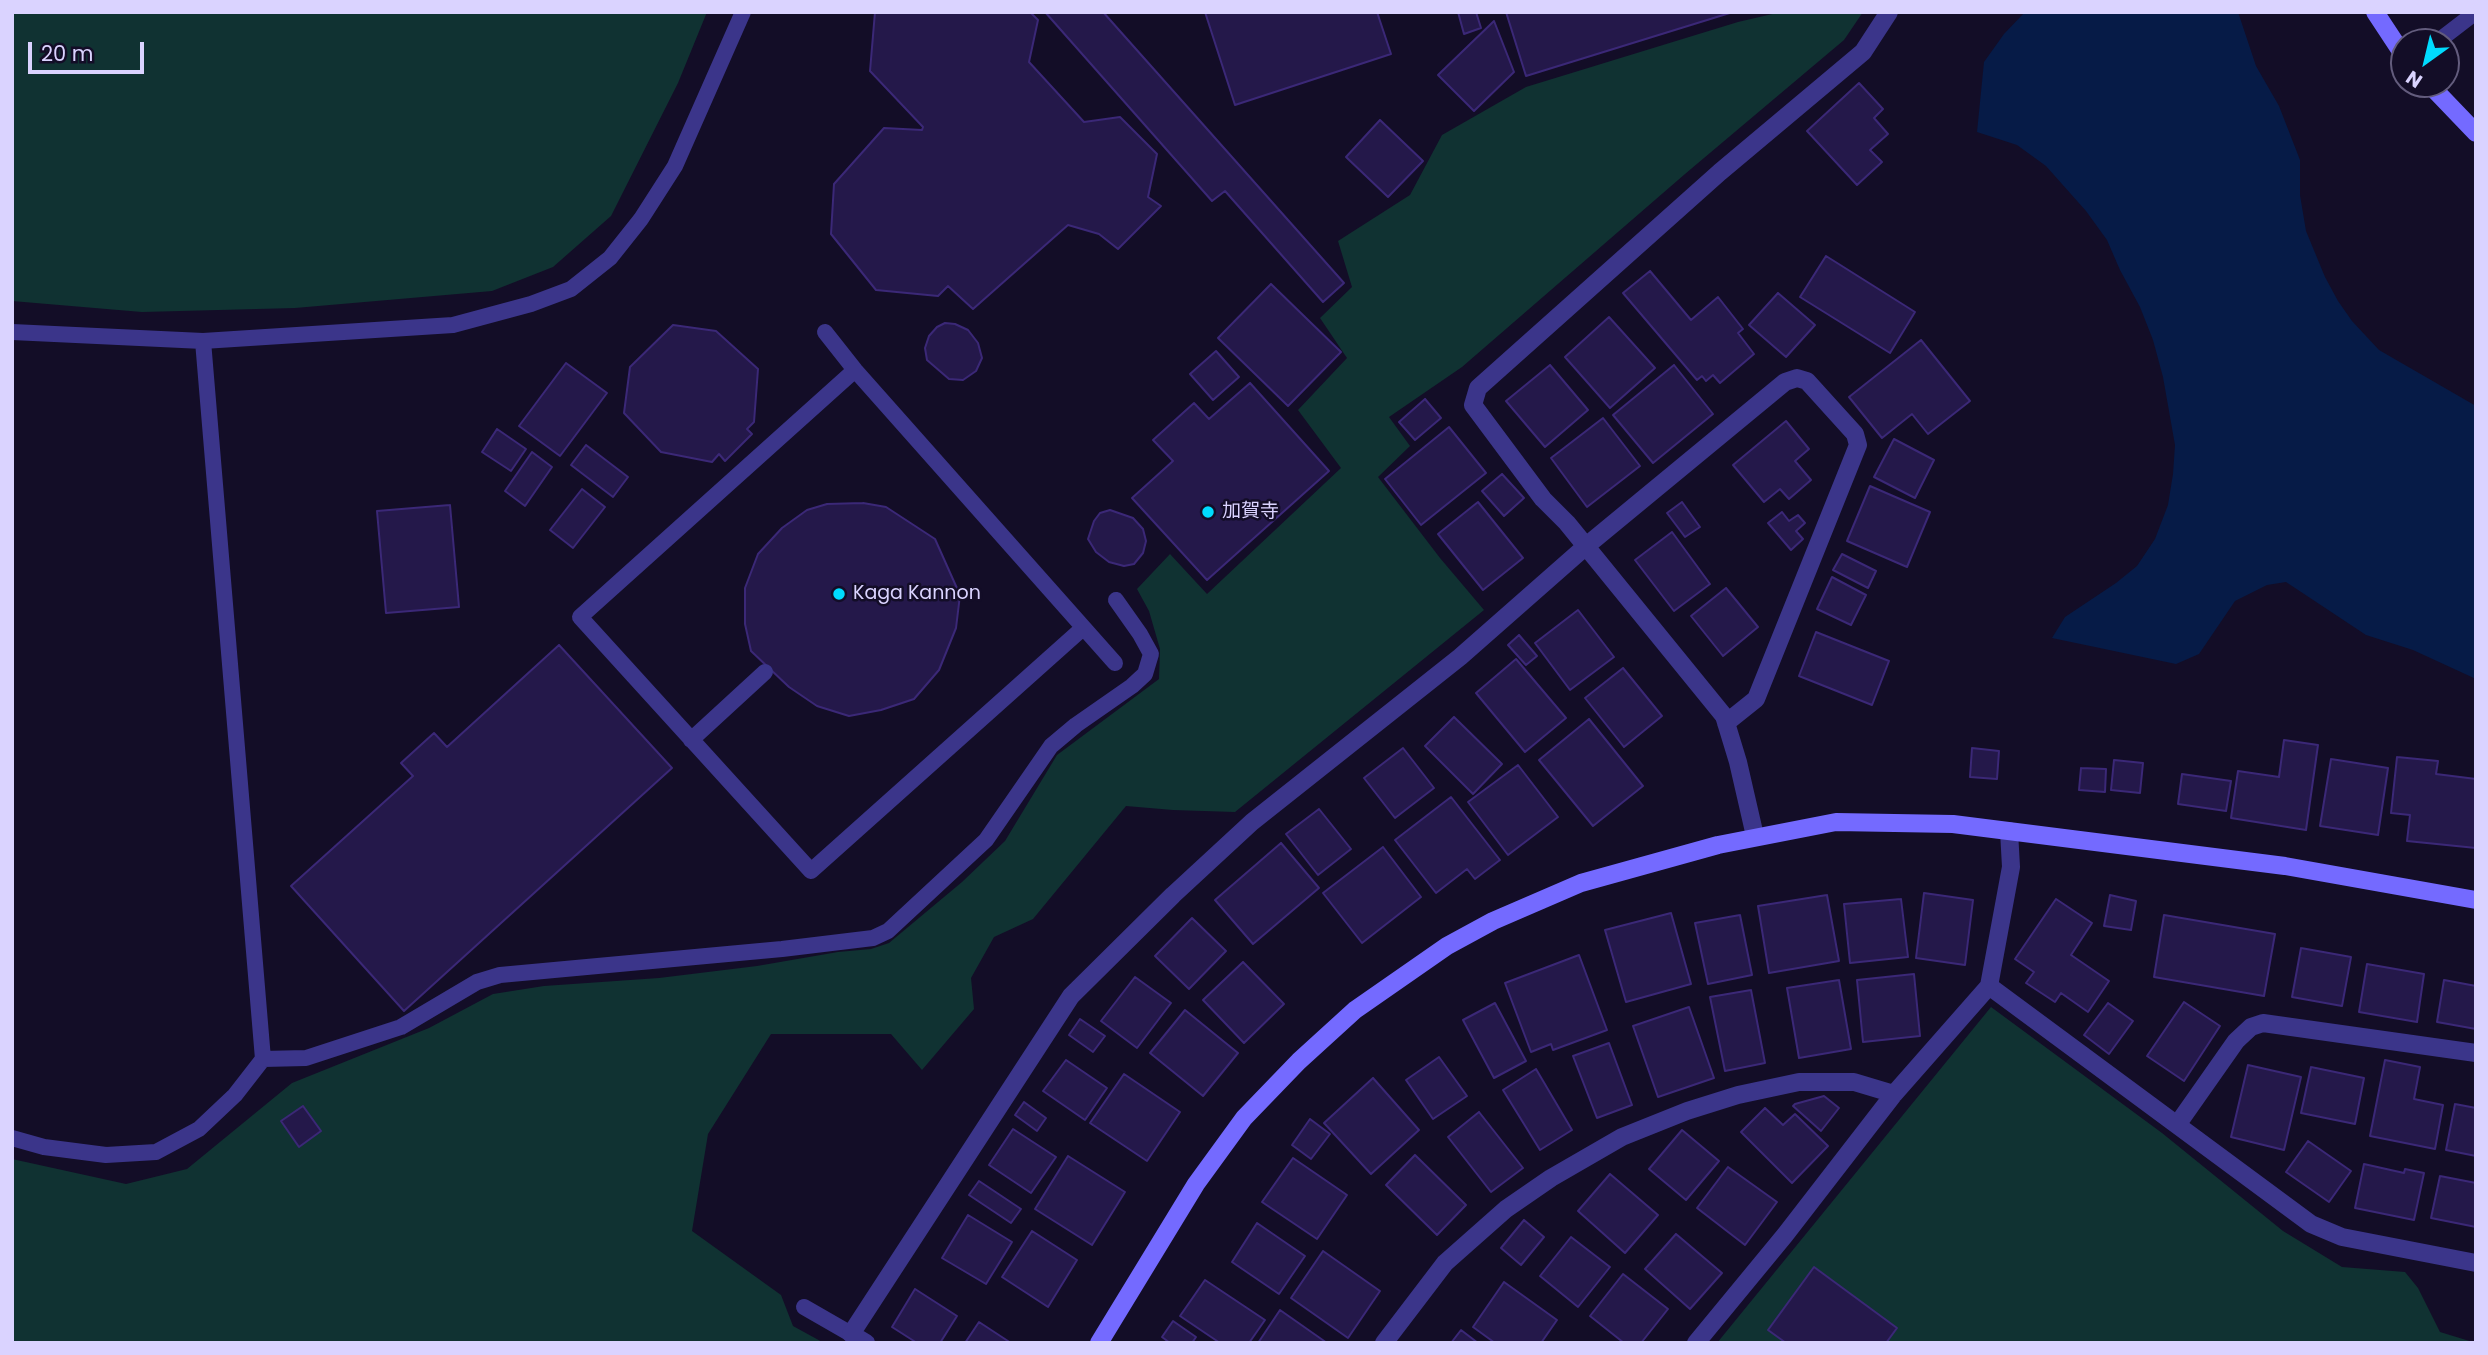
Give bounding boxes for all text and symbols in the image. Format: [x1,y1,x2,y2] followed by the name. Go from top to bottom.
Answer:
[32,28,147,72] scale bar
[2390,28,2460,98] north arrow
[41,39,94,68] text: 20 m
[2401,64,2428,94] text: N
[1222,501,1279,523] place label: 加賀寺
[1200,504,1216,520] marker: 加賀寺
[853,583,981,605] place label: Kaga Kannon
[831,586,847,602] marker: Kaga Kannon

